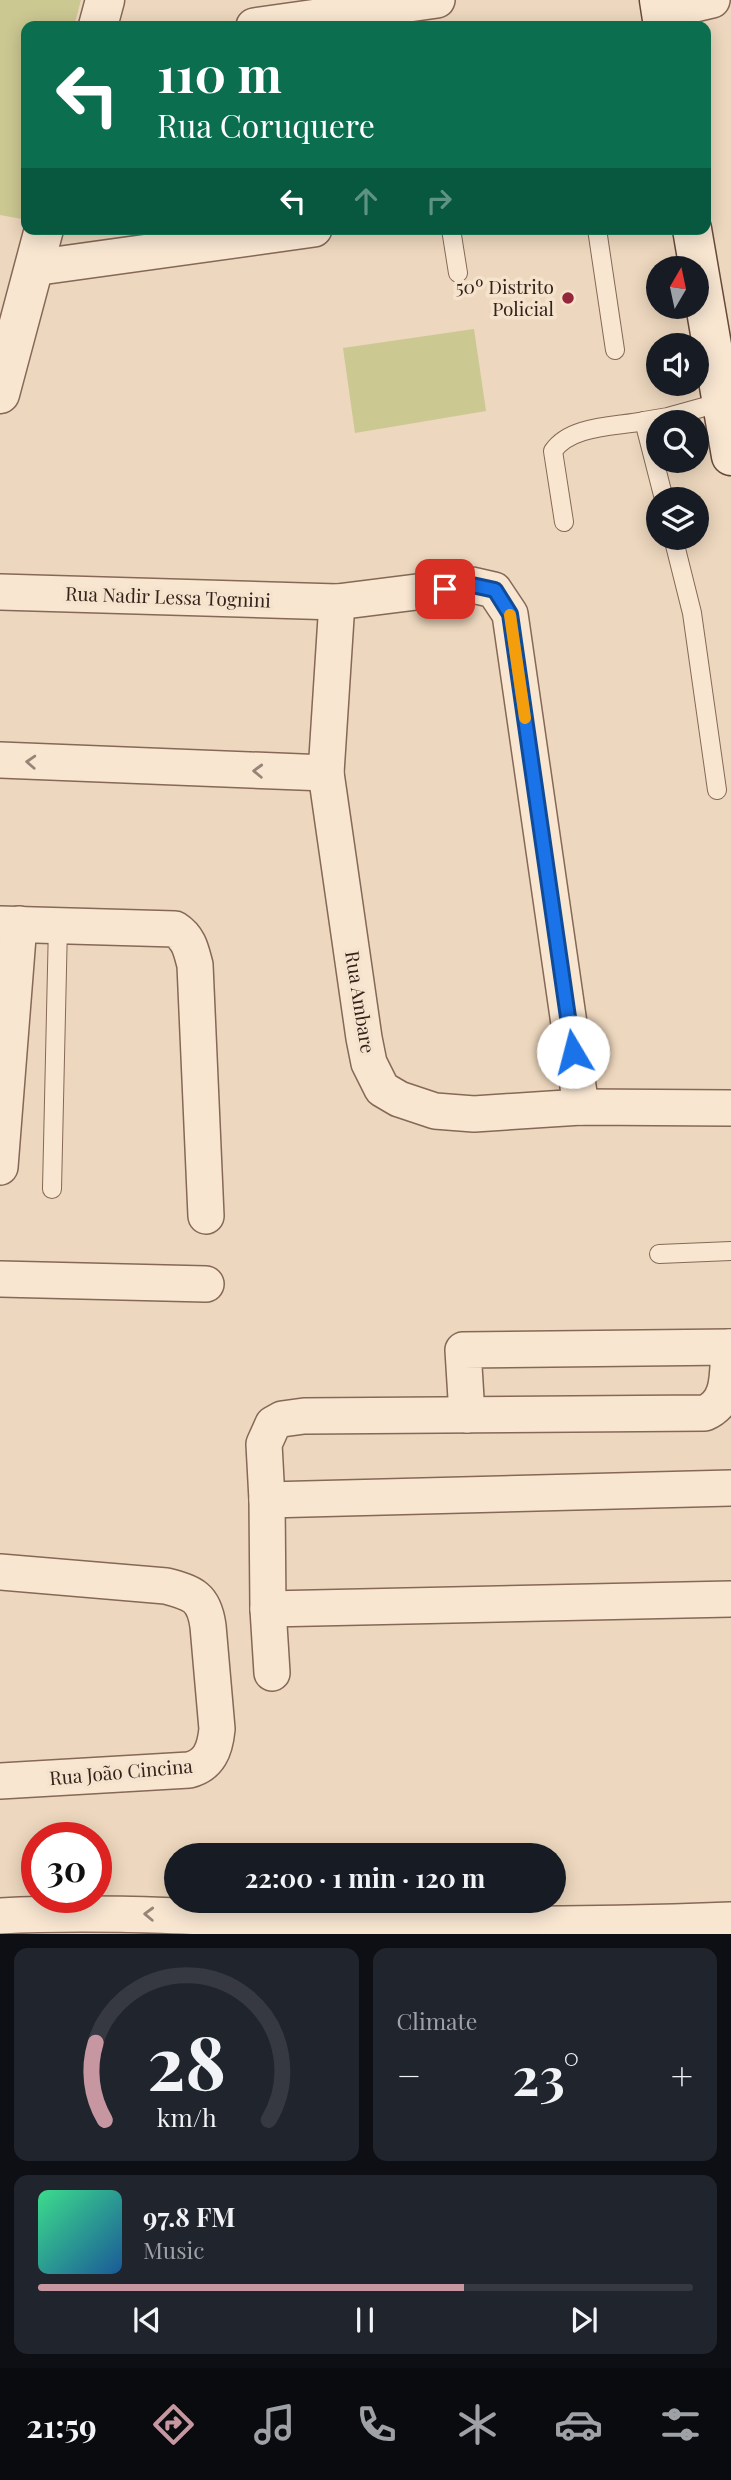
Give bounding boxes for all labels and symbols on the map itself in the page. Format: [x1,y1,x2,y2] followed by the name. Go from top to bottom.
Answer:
[646,256,709,318] north arrow
[456,273,555,321] place label: 50º Distrito Policial
[560,290,576,306] marker: 50º Distrito Policial
[415,559,475,619] pin
[65,579,272,613] street label: Rua Nadir Lessa Tognini
[25,754,36,769] one-way arrow
[252,763,263,779] one-way arrow
[340,949,382,1055] street label: Rua Ambare
[536,1015,610,1089] position arrow
[48,1752,194,1790] street label: Rua João Cincina
[21,1822,112,1913] speed limit sign: 30
[143,1906,154,1921] one-way arrow

